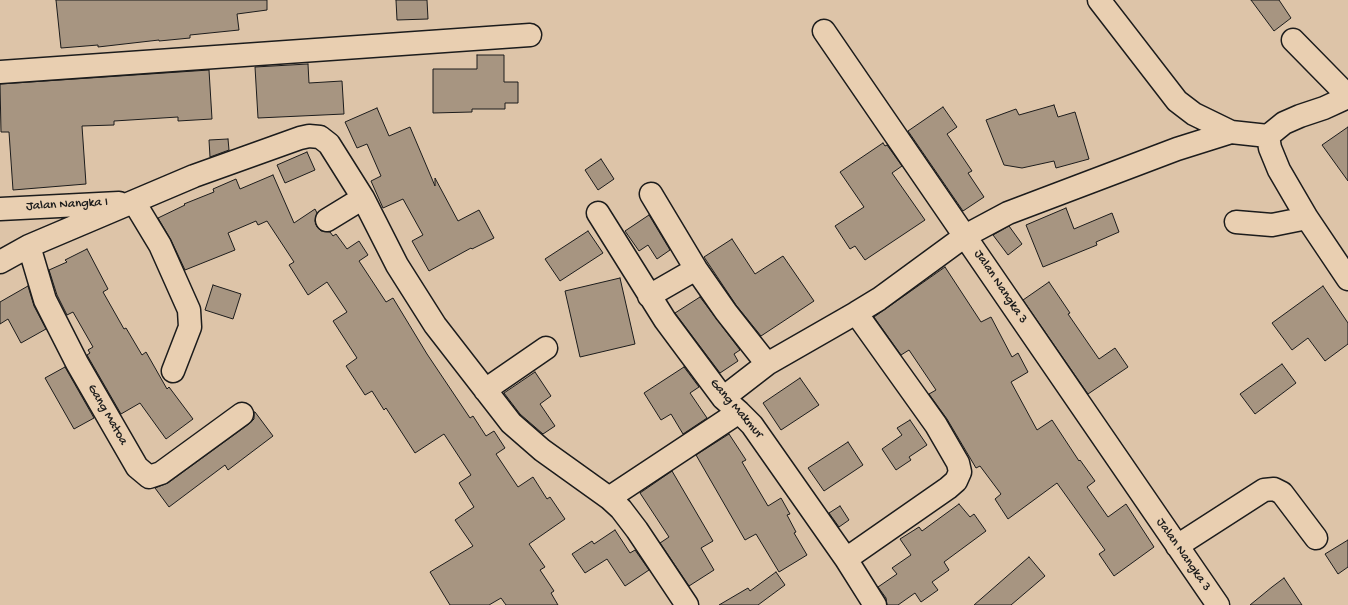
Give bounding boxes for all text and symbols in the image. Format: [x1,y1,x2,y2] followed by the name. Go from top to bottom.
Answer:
[26,195,108,215] street label: Jalan Nangka I
[970,247,1030,327] street label: Jalan Nangka 3
[706,376,766,442] street label: Gang Makmur
[83,382,131,448] street label: Gang Matoa
[1152,515,1214,595] street label: Jalan Nangka 3

